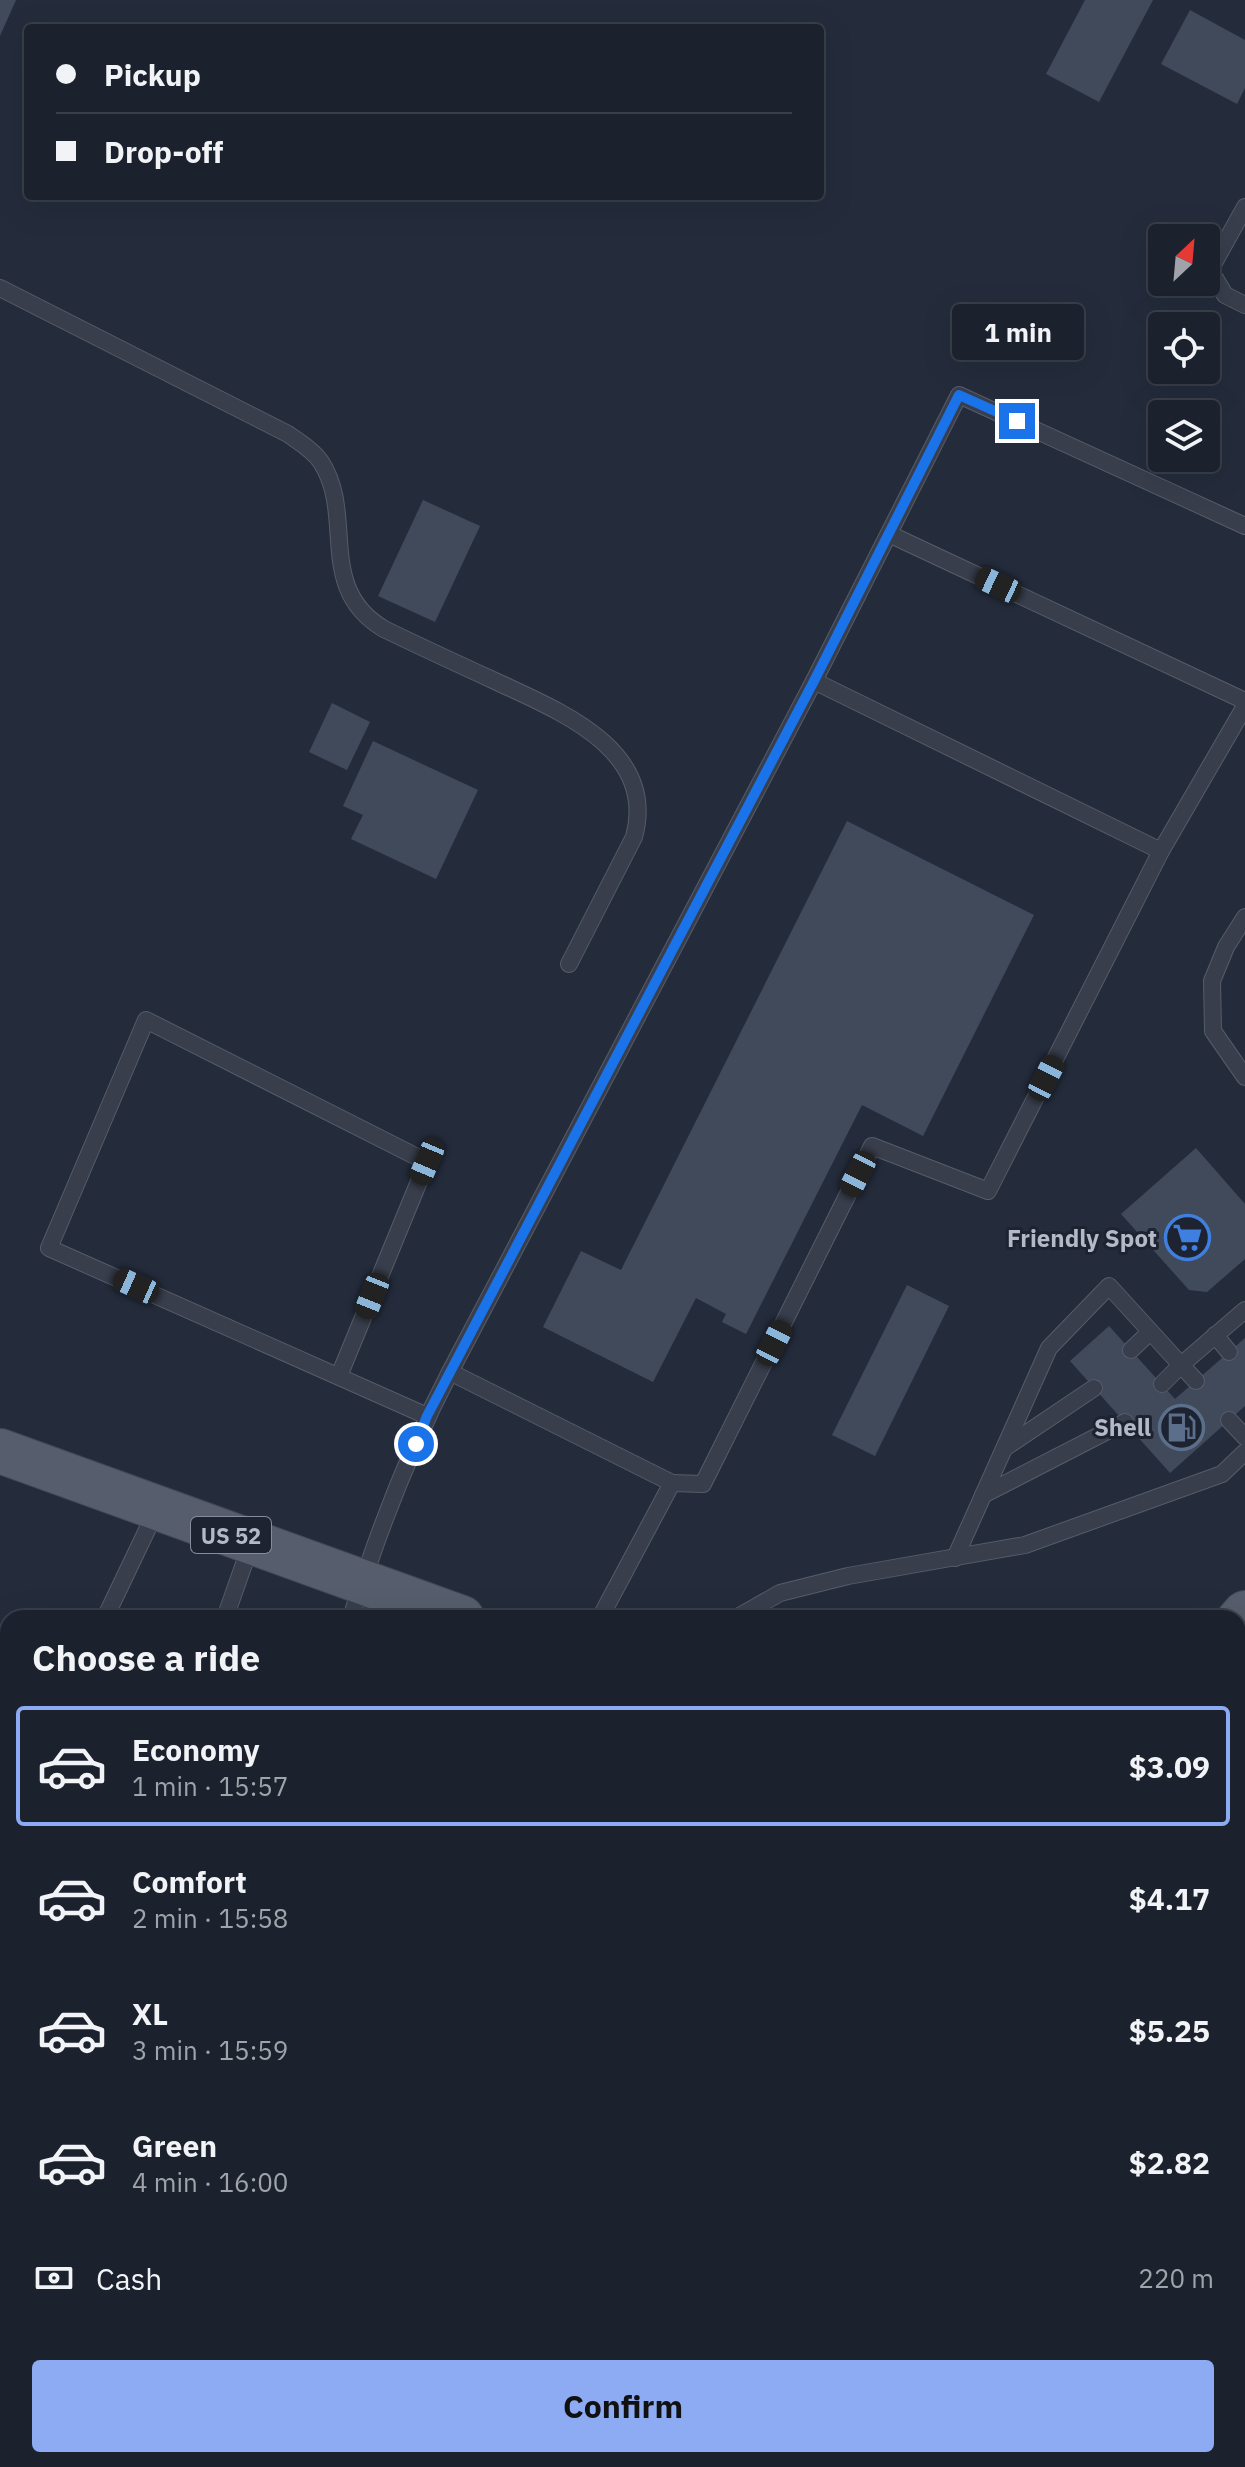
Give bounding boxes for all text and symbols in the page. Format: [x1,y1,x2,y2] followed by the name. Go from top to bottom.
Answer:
[104,55,201,94] text: Pickup
[104,132,223,171] text: Drop-off
[1148,224,1220,296] north arrow
[1148,224,1220,472] map controls
[951,305,1083,361] callout: 1 min
[1148,312,1220,384] button: locate
[984,315,1052,349] text: 1 min
[1148,400,1220,472] button: layers
[999,403,1035,439] route end
[971,564,1025,606] car
[1024,1051,1068,1105] car
[407,1135,447,1189] car
[836,1147,880,1201] car
[1164,1214,1212,1262] supermarket icon: Friendly Spot
[1007,1222,1157,1254] place label: Friendly Spot
[109,1265,163,1307] car
[352,1269,392,1323] car
[752,1316,796,1370] car
[1158,1403,1206,1451] fuel station icon: Shell
[1094,1411,1151,1443] place label: Shell
[398,1426,434,1462] route start
[191,1517,271,1553] road number: US 52
[32,1634,260,1681] text: Choose a ride
[36,1730,108,1802] icon: car
[132,1730,260,1769] text: Economy
[1129,1747,1210,1786] text: $3.09
[132,1769,288,1803] text: 1 min · 15:57
[36,1862,108,1934] icon: car
[132,1862,247,1901] text: Comfort
[1129,1879,1210,1918] text: $4.17
[132,1901,288,1935] text: 2 min · 15:58
[36,1994,108,2066] icon: car
[132,1994,168,2033] text: XL
[1129,2011,1210,2050] text: $5.25
[132,2033,288,2067] text: 3 min · 15:59
[36,2126,108,2198] icon: car
[132,2126,217,2165] text: Green
[1129,2143,1210,2182] text: $2.82
[132,2165,288,2199] text: 4 min · 16:00
[32,2256,76,2300] icon: cash
[96,2259,162,2298] text: Cash
[1138,2261,1214,2295] text: 220 m
[32,2360,1214,2452] button: Confirm

